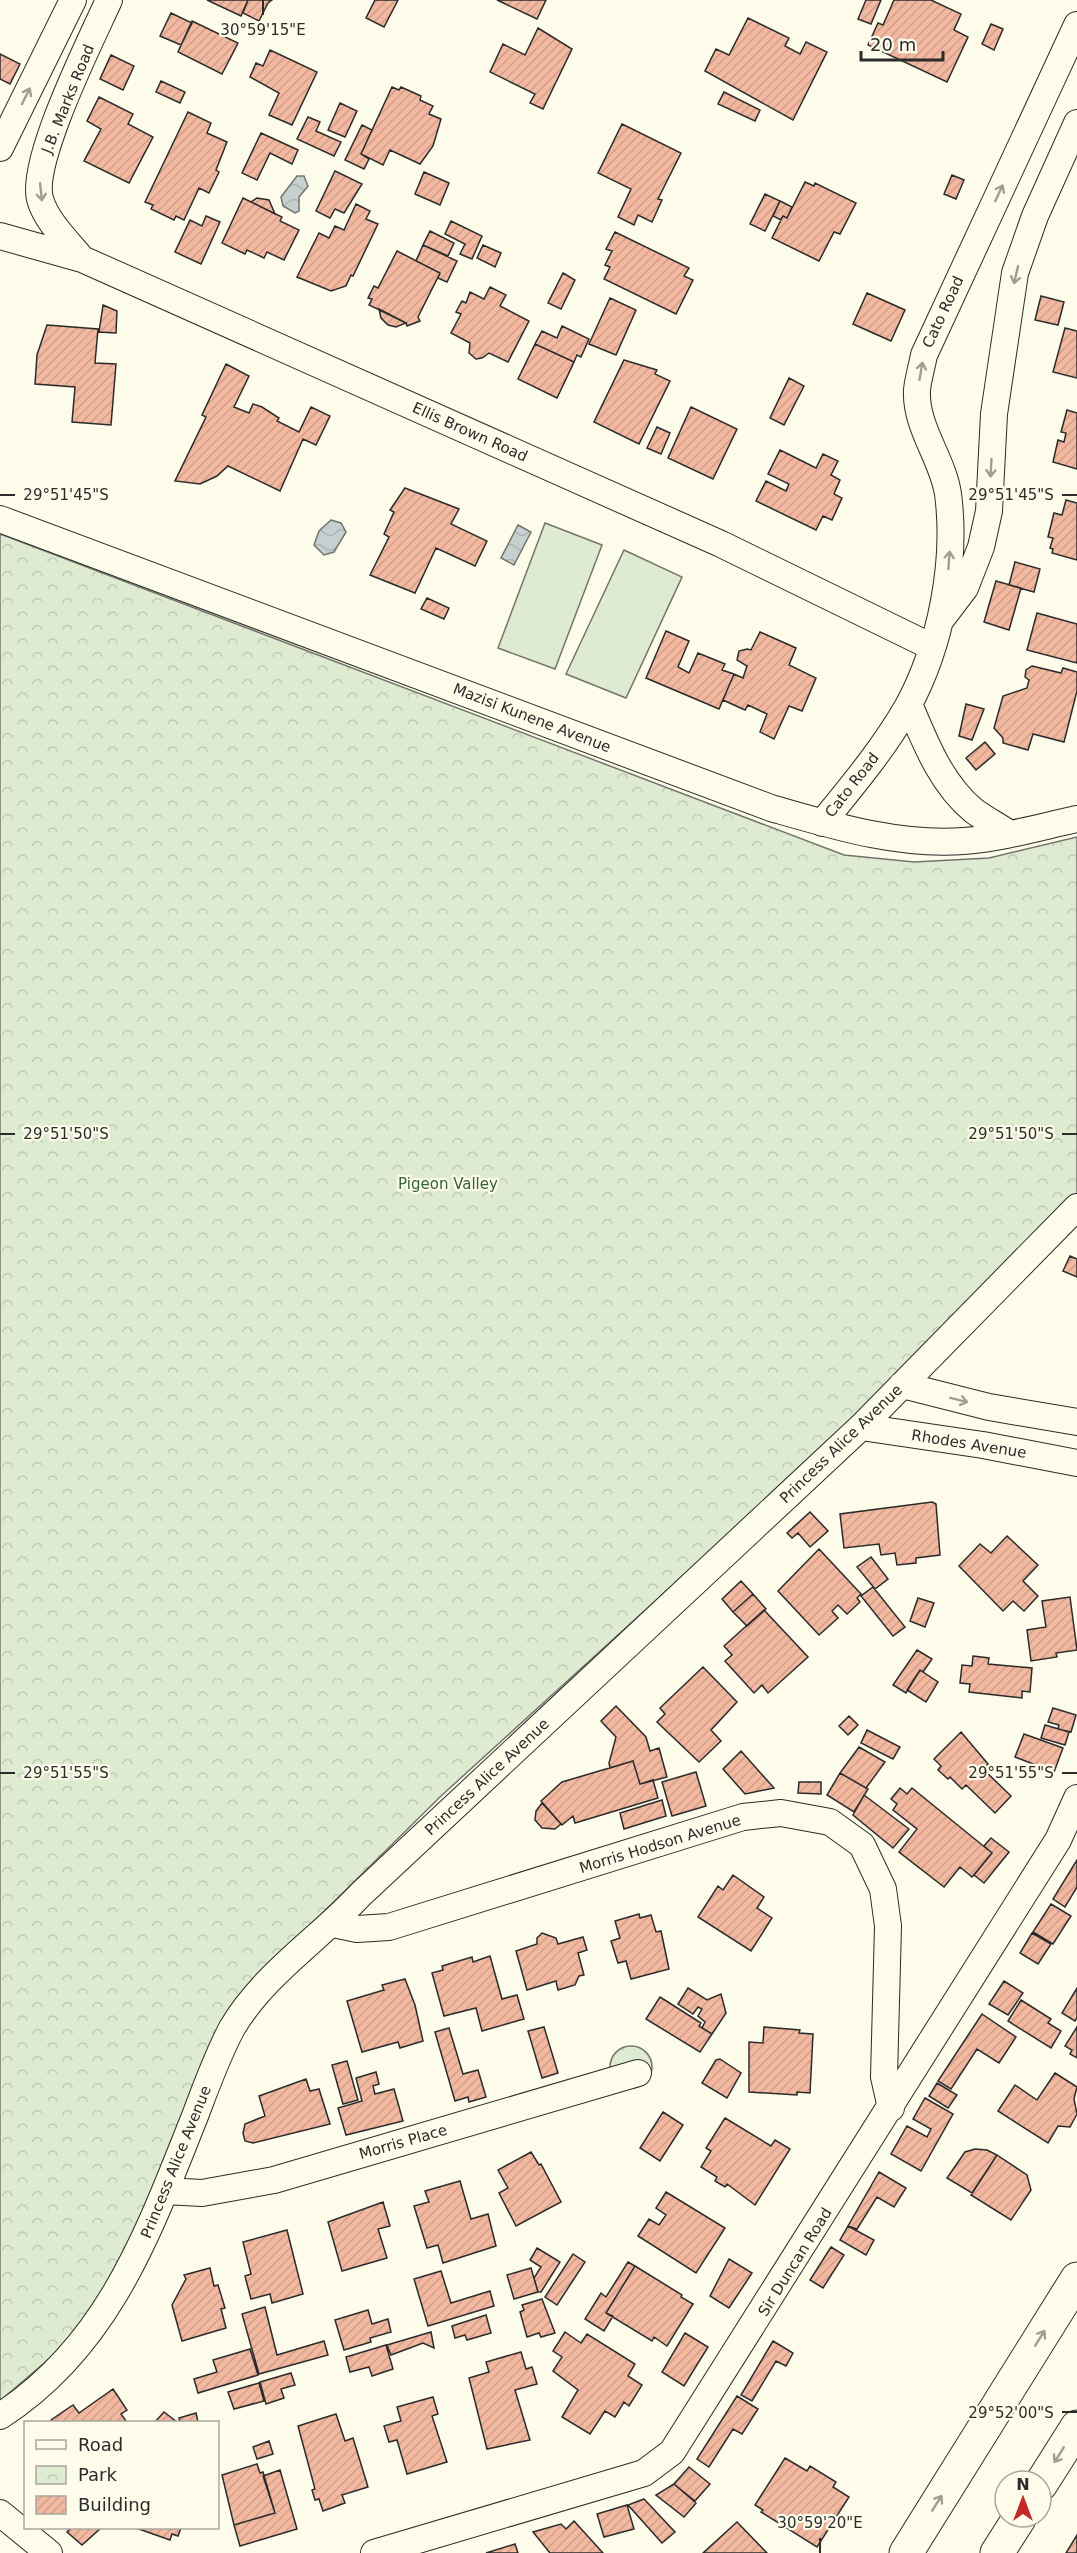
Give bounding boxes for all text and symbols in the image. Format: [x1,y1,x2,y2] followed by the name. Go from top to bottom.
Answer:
[220,21,306,39] text: 30°59'15"E
[861,24,944,62] scale bar
[870,34,916,55] text: 20 m
[38,42,98,157] street label: J.B. Marks Road
[20,87,32,105] one-way arrow
[36,181,47,201] one-way arrow
[993,184,1005,202] one-way arrow
[1010,265,1021,284] one-way arrow
[919,273,967,351] street label: Cato Road
[916,361,927,381] one-way arrow
[410,399,530,465] street label: Ellis Brown Road
[985,457,996,477] one-way arrow
[23,486,109,504] text: 29°51'45"S
[968,486,1054,504] text: 29°51'45"S
[944,551,955,571] one-way arrow
[451,680,613,756] street label: Mazisi Kunene Avenue
[821,749,883,821] street label: Cato Road
[23,1125,109,1143] text: 29°51'50"S
[968,1125,1054,1143] text: 29°51'50"S
[398,1175,498,1193] park label: Pigeon Valley
[776,1381,906,1507] street label: Princess Alice Avenue
[949,1394,968,1406] one-way arrow
[910,1426,1028,1462] street label: Rhodes Avenue
[421,1715,553,1839] street label: Princess Alice Avenue
[23,1764,109,1782] text: 29°51'55"S
[968,1764,1054,1782] text: 29°51'55"S
[577,1811,743,1877] street label: Morris Hodson Avenue
[137,2083,215,2241] street label: Princess Alice Avenue
[357,2121,449,2163] street label: Morris Place
[754,2204,836,2320] street label: Sir Duncan Road
[1035,2330,1047,2347] one-way arrow
[968,2404,1054,2422] text: 29°52'00"S
[24,2421,219,2529] legend
[78,2434,123,2455] text: Road
[1053,2447,1065,2463] one-way arrow
[78,2464,117,2485] text: Park
[993,2469,1053,2529] north arrow
[1016,2475,1030,2494] text: N
[78,2494,151,2515] text: Building
[931,2495,943,2512] one-way arrow
[777,2514,863,2532] text: 30°59'20"E

